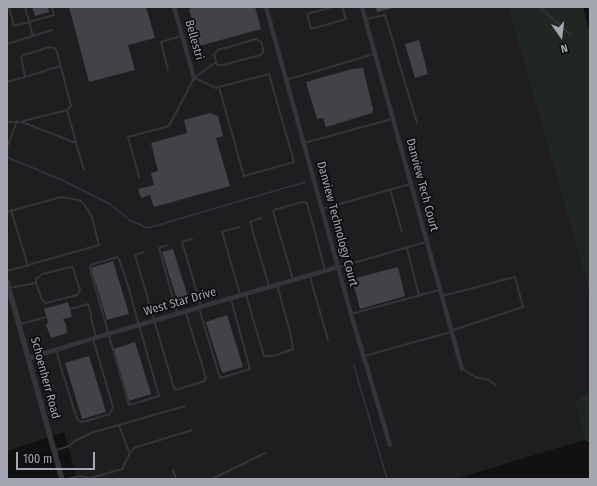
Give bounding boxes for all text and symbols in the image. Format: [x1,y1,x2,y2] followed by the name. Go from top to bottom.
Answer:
[541,16,581,56] north arrow
[181,18,207,62] street label: Bellestri
[559,41,569,55] text: N
[403,137,441,233] street label: Danview Tech Court
[313,160,361,288] street label: Danview Technology Court
[142,285,218,319] street label: West Star Drive
[27,335,63,421] street label: Schoenherr Road
[18,444,97,470] scale bar
[23,452,52,466] text: 100 m

